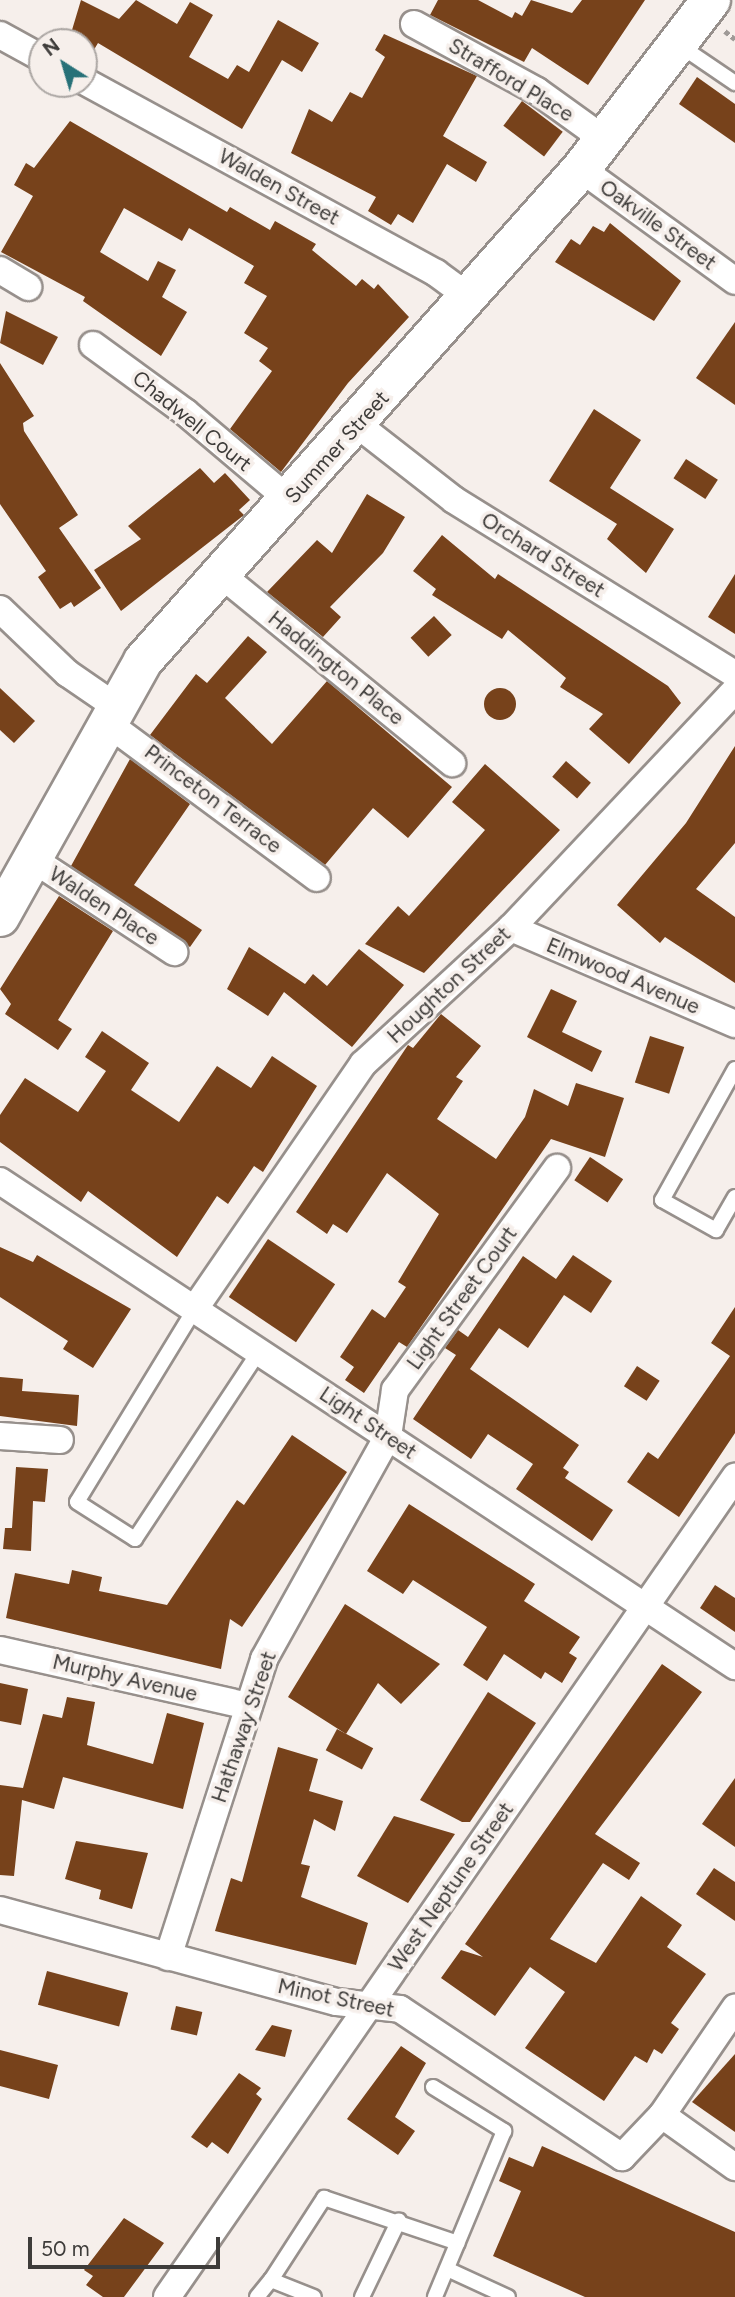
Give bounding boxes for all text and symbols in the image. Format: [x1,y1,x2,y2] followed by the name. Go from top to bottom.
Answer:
[28,28,98,98] north arrow
[444,33,578,127] street label: Strafford Place
[38,34,64,61] text: N
[214,143,344,231] street label: Walden Street
[595,174,721,276] street label: Oakville Street
[127,365,257,477] street label: Chadwell Court
[280,385,394,509] street label: Summer Street
[477,507,609,603] street label: Orchard Street
[263,606,409,730] street label: Haddington Place
[140,739,286,859] street label: Princeton Terrace
[44,861,164,951] street label: Walden Place
[382,921,516,1049] street label: Houghton Street
[543,932,703,1020] street label: Elmwood Avenue
[402,1221,522,1375] street label: Light Street Court
[315,1381,421,1465] street label: Light Street
[206,1648,282,1806] street label: Hathaway Street
[50,1649,200,1707] street label: Murphy Avenue
[383,1798,519,1976] street label: West Neptune Street
[275,1973,397,2023] street label: Minot Street
[32,2224,224,2268] scale bar
[41,2236,90,2261] text: 50 m

